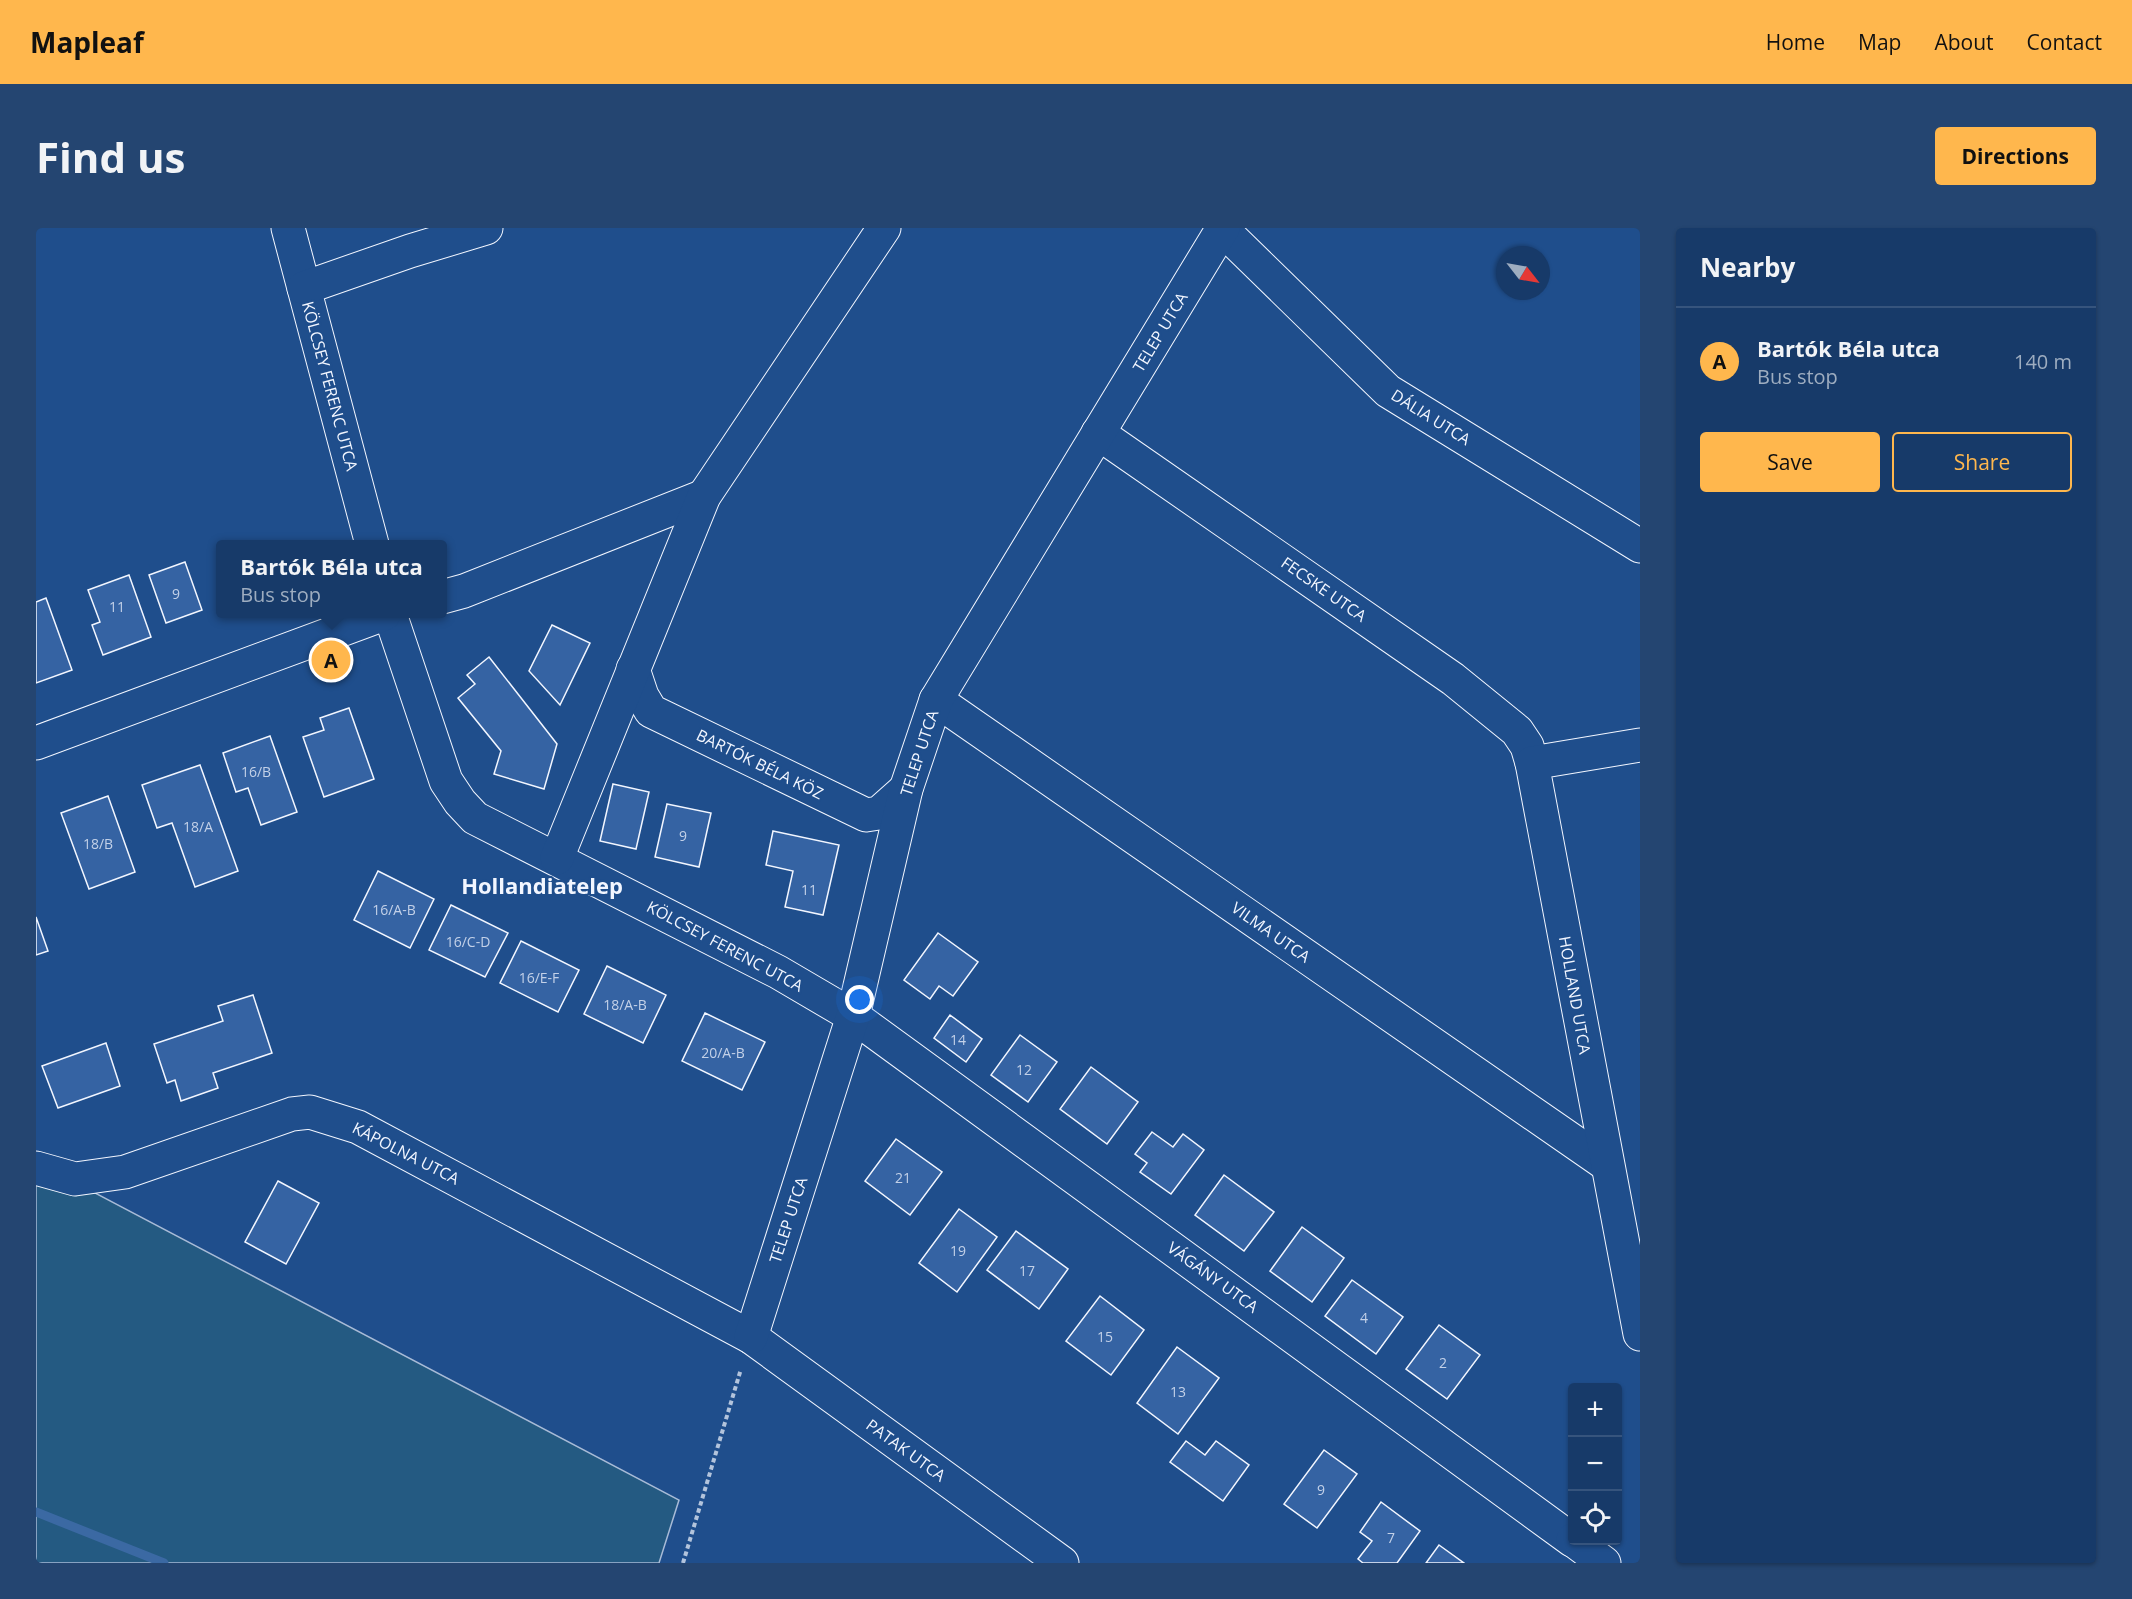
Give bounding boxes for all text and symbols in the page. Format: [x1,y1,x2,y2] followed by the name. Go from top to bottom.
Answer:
[30,23,144,61] text: Mapleaf
[1766,28,1825,56] text: Home
[1858,28,1901,56] text: Map
[1934,28,1994,56] text: About
[2027,28,2102,56] text: Contact
[1935,127,2096,185] button: Directions
[36,128,185,185] text: Find us
[1496,246,1550,300] north arrow
[1700,249,1795,285] text: Nearby
[1128,287,1193,376] street label: TELEP UTCA
[297,299,363,474] street label: KÖLCSEY FERENC UTCA
[1757,333,1940,363] text: Bartók Béla utca
[1713,348,1726,375] text: A
[2014,348,2072,375] text: 140 m
[1757,363,1838,390] text: Bus stop
[1387,384,1476,451] street label: DÁLIA UTCA
[1700,432,1880,492] button: Save
[1892,432,2072,492] button: Share
[216,540,447,618] popup
[240,551,423,581] text: Bartók Béla utca
[1277,551,1372,627] street label: FECSKE UTCA
[240,581,321,608] text: Bus stop
[172,584,180,603] house number: 9
[109,597,125,616] house number: 11
[312,638,350,682] pin: A
[895,706,944,799] street label: TELEP UTCA
[693,724,827,804] street label: BARTÓK BÉLA KÖZ
[241,762,271,781] house number: 16/B
[183,817,213,836] house number: 18/A
[679,826,687,845] house number: 9
[83,834,113,853] house number: 18/B
[461,870,623,900] district label: Hollandiatelep
[801,880,817,899] house number: 11
[643,895,808,997] street label: KÖLCSEY FERENC UTCA
[1227,897,1316,968] street label: VILMA UTCA
[372,900,416,919] house number: 16/A-B
[446,932,490,951] house number: 16/C-D
[1554,934,1596,1057] street label: HOLLAND UTCA
[519,968,559,987] house number: 16/E-F
[845,985,874,1014] your location
[603,995,647,1014] house number: 18/A-B
[950,1030,966,1049] house number: 14
[701,1043,745,1062] house number: 20/A-B
[1016,1060,1032,1079] house number: 12
[349,1117,464,1190] street label: KÁPOLNA UTCA
[895,1168,911,1187] house number: 21
[764,1173,813,1266] street label: TELEP UTCA
[1163,1237,1264,1318] street label: VÁGÁNY UTCA
[950,1241,966,1260] house number: 19
[1019,1261,1035,1280] house number: 17
[1360,1308,1368,1327] house number: 4
[1097,1327,1113,1346] house number: 15
[1439,1353,1447,1372] house number: 2
[1170,1382,1186,1401] house number: 13
[1568,1383,1622,1545] map controls
[1568,1383,1622,1437] button: +
[862,1414,951,1487] street label: PATAK UTCA
[1568,1437,1622,1491] button: −
[1317,1480,1325,1499] house number: 9
[1568,1491,1622,1545] button: locate
[1387,1528,1395,1547] house number: 7

